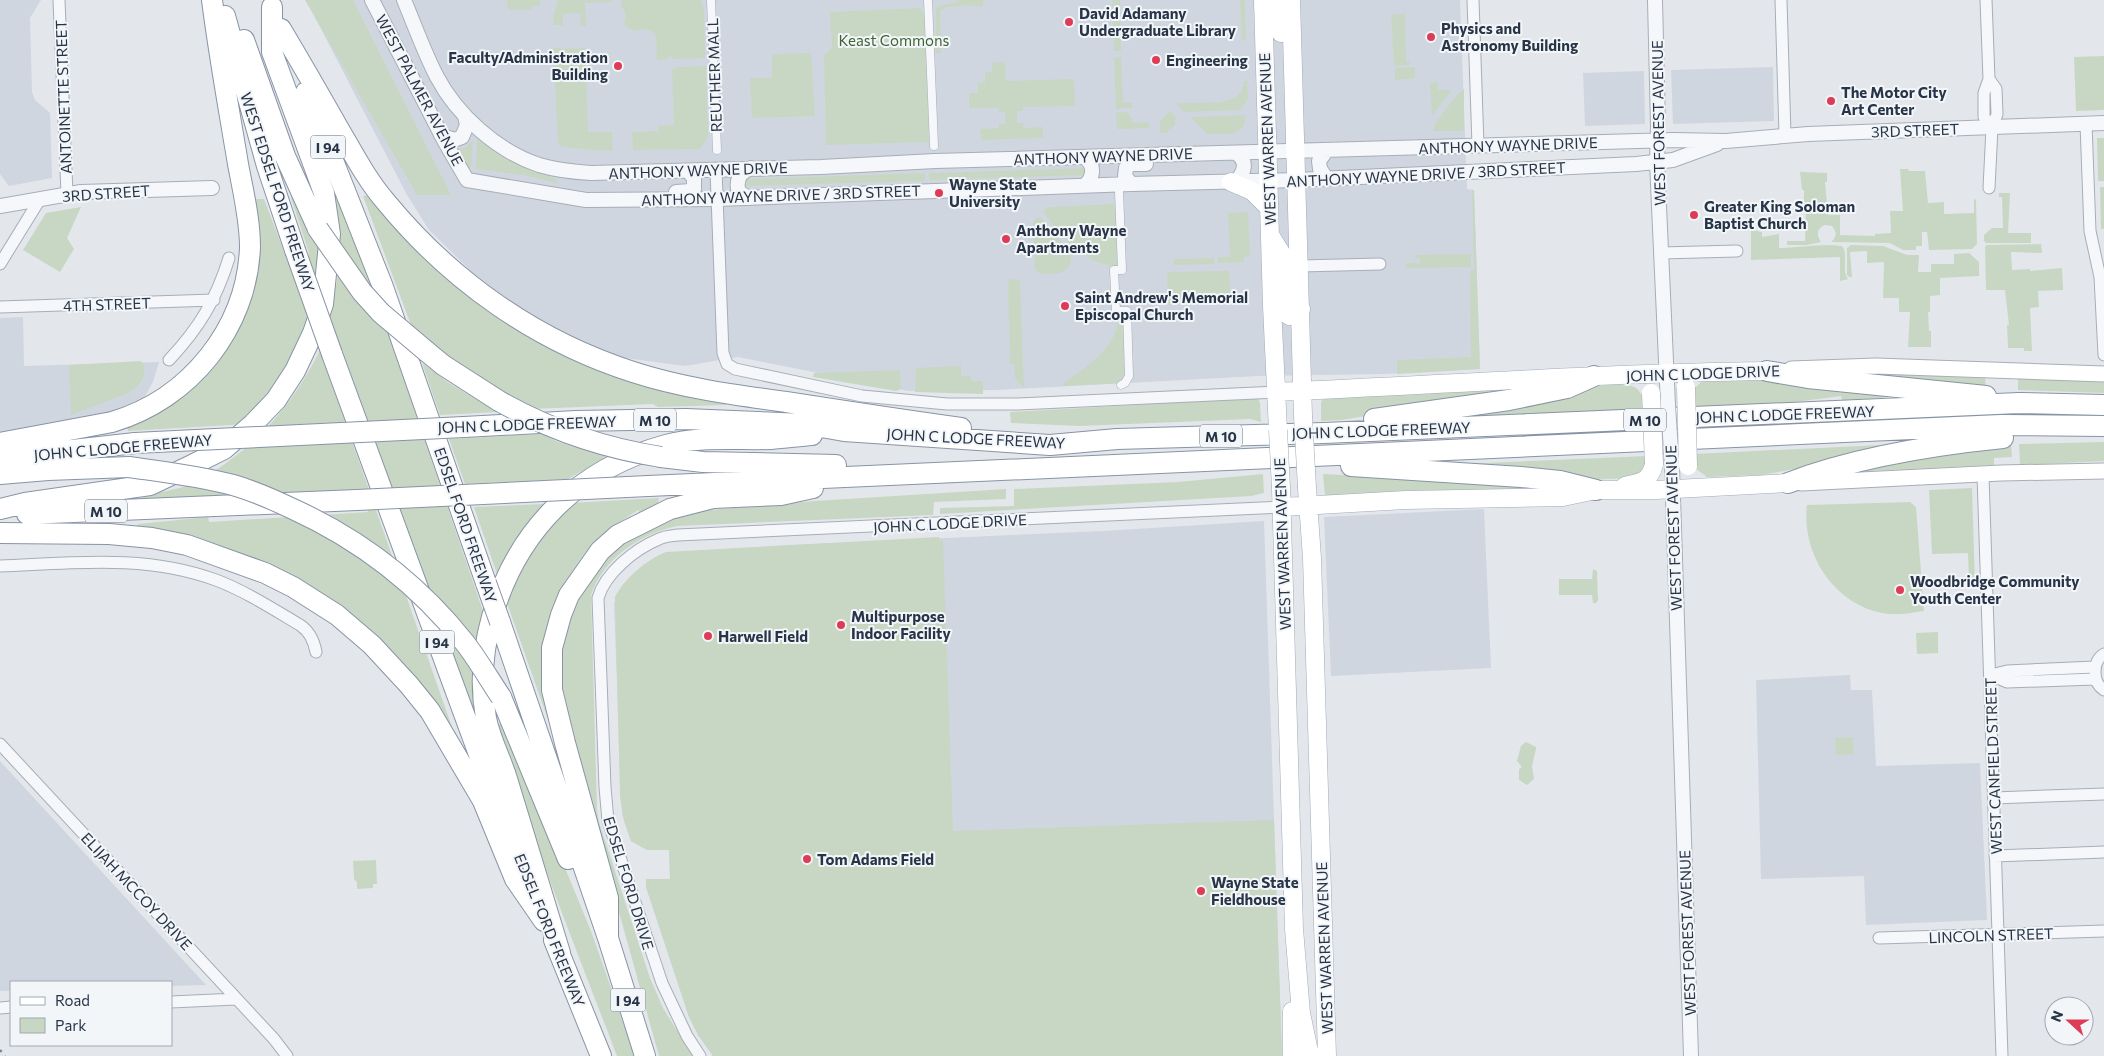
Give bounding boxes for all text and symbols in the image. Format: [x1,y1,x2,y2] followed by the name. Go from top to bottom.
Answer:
[1079,4,1237,39] place label: David Adamany Undergraduate Library
[372,11,468,169] street label: WEST PALMER AVENUE
[1063,16,1075,28] marker: David Adamany Undergraduate Library
[703,17,725,133] street label: REUTHER MALL
[51,19,75,174] street label: ANTOINETTE STREET
[1441,19,1578,54] place label: Physics and Astronomy Building
[839,31,950,49] park label: Keast Commons
[1425,31,1437,43] marker: Physics and Astronomy Building
[1648,40,1668,206] street label: WEST FOREST AVENUE
[448,48,608,83] place label: Faculty/Administration Building
[1166,51,1248,69] place label: Engineering
[1255,52,1279,226] street label: WEST WARREN AVENUE
[1150,54,1162,66] marker: Engineering
[612,60,624,72] marker: Faculty/Administration Building
[1841,83,1947,118] place label: The Motor City Art Center
[237,90,319,294] street label: WEST EDSEL FORD FREEWAY
[1825,95,1837,107] marker: The Motor City Art Center
[1871,119,1960,141] street label: 3RD STREET
[1418,133,1598,157] street label: ANTHONY WAYNE DRIVE
[310,136,346,158] road number: I 94
[1013,144,1193,168] street label: ANTHONY WAYNE DRIVE
[608,158,788,182] street label: ANTHONY WAYNE DRIVE
[1286,158,1567,190] street label: ANTHONY WAYNE DRIVE / 3RD STREET
[949,175,1037,210] place label: Wayne State University
[61,181,151,205] street label: 3RD STREET
[641,181,922,209] street label: ANTHONY WAYNE DRIVE / 3RD STREET
[933,187,945,199] marker: Wayne State University
[1704,197,1855,232] place label: Greater King Soloman Baptist Church
[1688,209,1700,221] marker: Greater King Soloman Baptist Church
[1016,221,1126,256] place label: Anthony Wayne Apartments
[1000,233,1012,245] marker: Anthony Wayne Apartments
[1075,288,1248,323] place label: Saint Andrew's Memorial Episcopal Church
[63,293,152,315] street label: 4TH STREET
[1059,300,1071,312] marker: Saint Andrew's Memorial Episcopal Church
[1626,361,1780,385] street label: JOHN C LODGE DRIVE
[1695,402,1875,426] street label: JOHN C LODGE FREEWAY
[634,408,676,432] road number: M 10
[1624,408,1666,432] road number: M 10
[437,412,617,436] street label: JOHN C LODGE FREEWAY
[1291,418,1471,442] street label: JOHN C LODGE FREEWAY
[886,424,1066,452] street label: JOHN C LODGE FREEWAY
[1200,424,1242,448] road number: M 10
[33,430,213,464] street label: JOHN C LODGE FREEWAY
[431,445,501,605] street label: EDSEL FORD FREEWAY
[1661,445,1685,611] street label: WEST FOREST AVENUE
[1270,457,1294,631] street label: WEST WARREN AVENUE
[85,500,127,522] road number: M 10
[873,510,1027,536] street label: JOHN C LODGE DRIVE
[1910,572,2080,607] place label: Woodbridge Community Youth Center
[1894,584,1906,596] marker: Woodbridge Community Youth Center
[851,607,951,642] place label: Multipurpose Indoor Facility
[835,619,847,631] marker: Multipurpose Indoor Facility
[718,627,808,645] place label: Harwell Field
[420,630,454,654] road number: I 94
[702,630,714,642] marker: Harwell Field
[1981,677,2005,855] street label: WEST CANFIELD STREET
[600,814,658,952] street label: EDSEL FORD DRIVE
[78,829,196,954] street label: ELIJAH MCCOY DRIVE
[817,850,934,868] place label: Tom Adams Field
[1675,850,1699,1016] street label: WEST FOREST AVENUE
[511,851,589,1009] street label: EDSEL FORD FREEWAY
[801,853,813,865] marker: Tom Adams Field
[1312,861,1336,1035] street label: WEST WARREN AVENUE
[1211,873,1299,908] place label: Wayne State Fieldhouse
[1195,885,1207,897] marker: Wayne State Fieldhouse
[1928,924,2054,946] street label: LINCOLN STREET
[10,981,172,1046] legend
[610,988,646,1012] road number: I 94
[55,991,90,1009] text: Road
[2044,996,2094,1046] north arrow
[2047,1008,2066,1024] text: N
[55,1016,86,1034] text: Park

